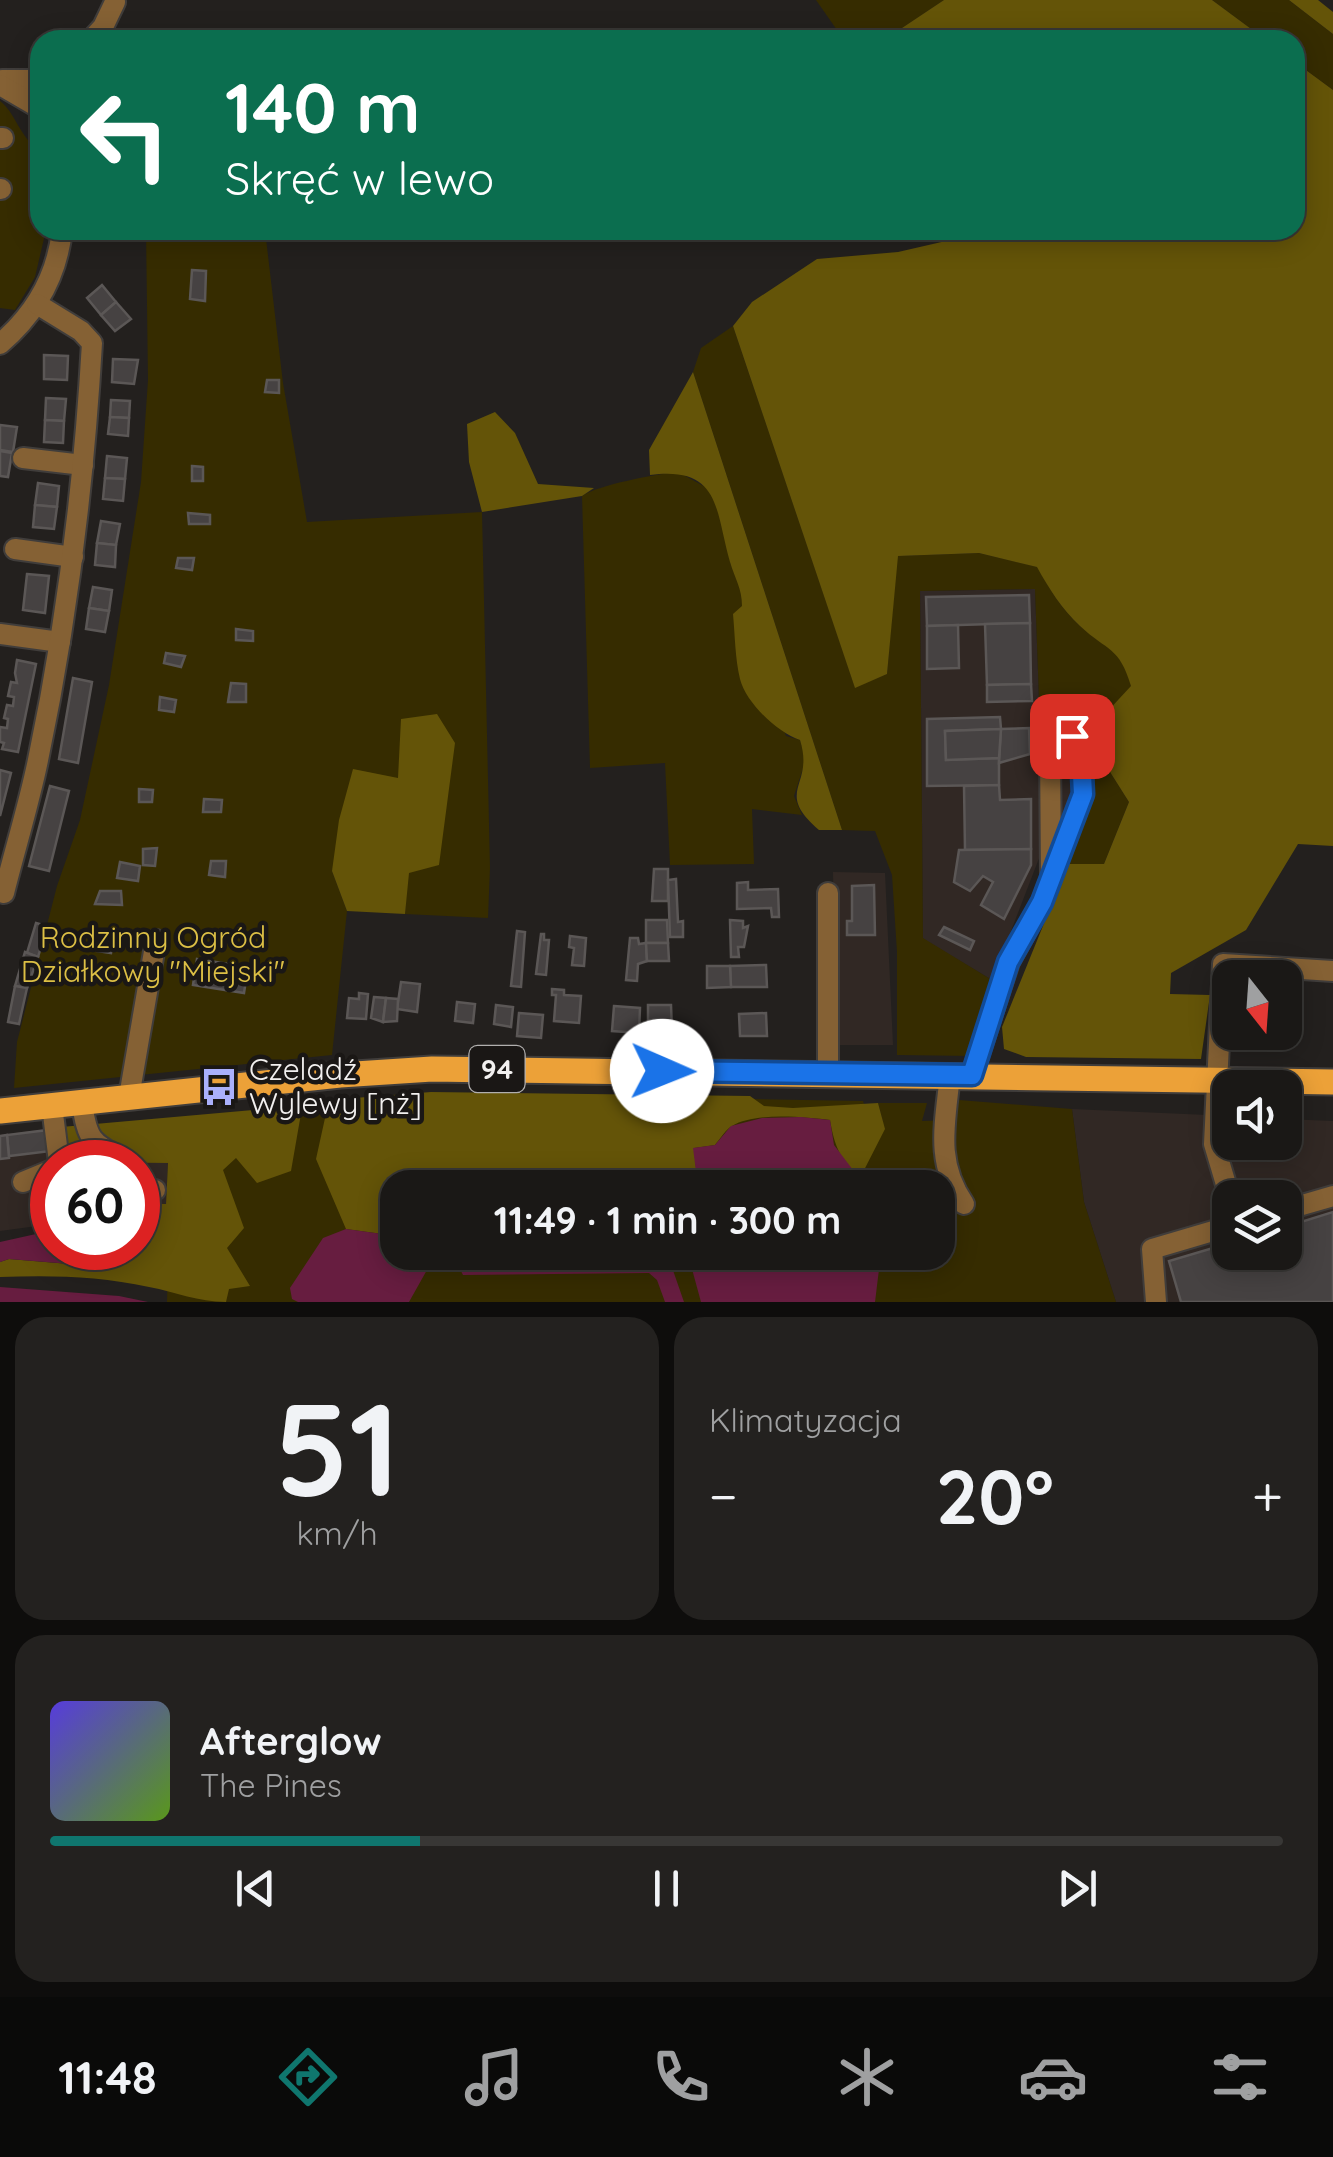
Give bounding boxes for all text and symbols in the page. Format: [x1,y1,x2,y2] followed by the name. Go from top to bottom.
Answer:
[225,63,421,151] text: 140 m
[60,70,190,200] icon: left
[225,150,494,206] text: Skręć w lewo
[1030,694,1115,779] pin
[1045,709,1100,764] icon: arrive
[21,918,285,990] park label: Rodzinny Ogród Działkowy "Miejski"
[1212,960,1302,1050] north arrow
[1212,960,1302,1270] map controls
[610,1019,714,1123] position arrow
[470,1046,524,1092] road number: 94
[249,1050,422,1122] place label: Czeladź Wylewy [nż]
[198,1066,240,1108] bus stop icon: Czeladź Wylewy [nż]
[1212,1070,1302,1160] button: sound
[30,1140,160,1270] speed limit sign: 60
[1212,1180,1302,1270] button: layers
[494,1196,841,1244] text: 11:49 · 1 min · 300 m
[274,1366,400,1529] text: 51
[709,1400,902,1440] text: Klimatyzacja
[936,1449,1054,1543] text: 20°
[709,1461,738,1530] text: −
[1252,1461,1283,1530] text: +
[296,1513,378,1553] text: km/h
[200,1717,382,1765] text: Afterglow
[200,1765,342,1805] text: The Pines
[228,1861,283,1916] icon: previous
[639,1861,694,1916] icon: pause
[1050,1861,1105,1916] icon: next
[273,2042,343,2112] icon: directions
[459,2042,529,2112] icon: music
[646,2042,716,2112] icon: phone
[832,2042,902,2112] icon: climate
[1018,2042,1088,2112] icon: car
[1205,2042,1275,2112] icon: filters
[58,2049,157,2105] text: 11:48

